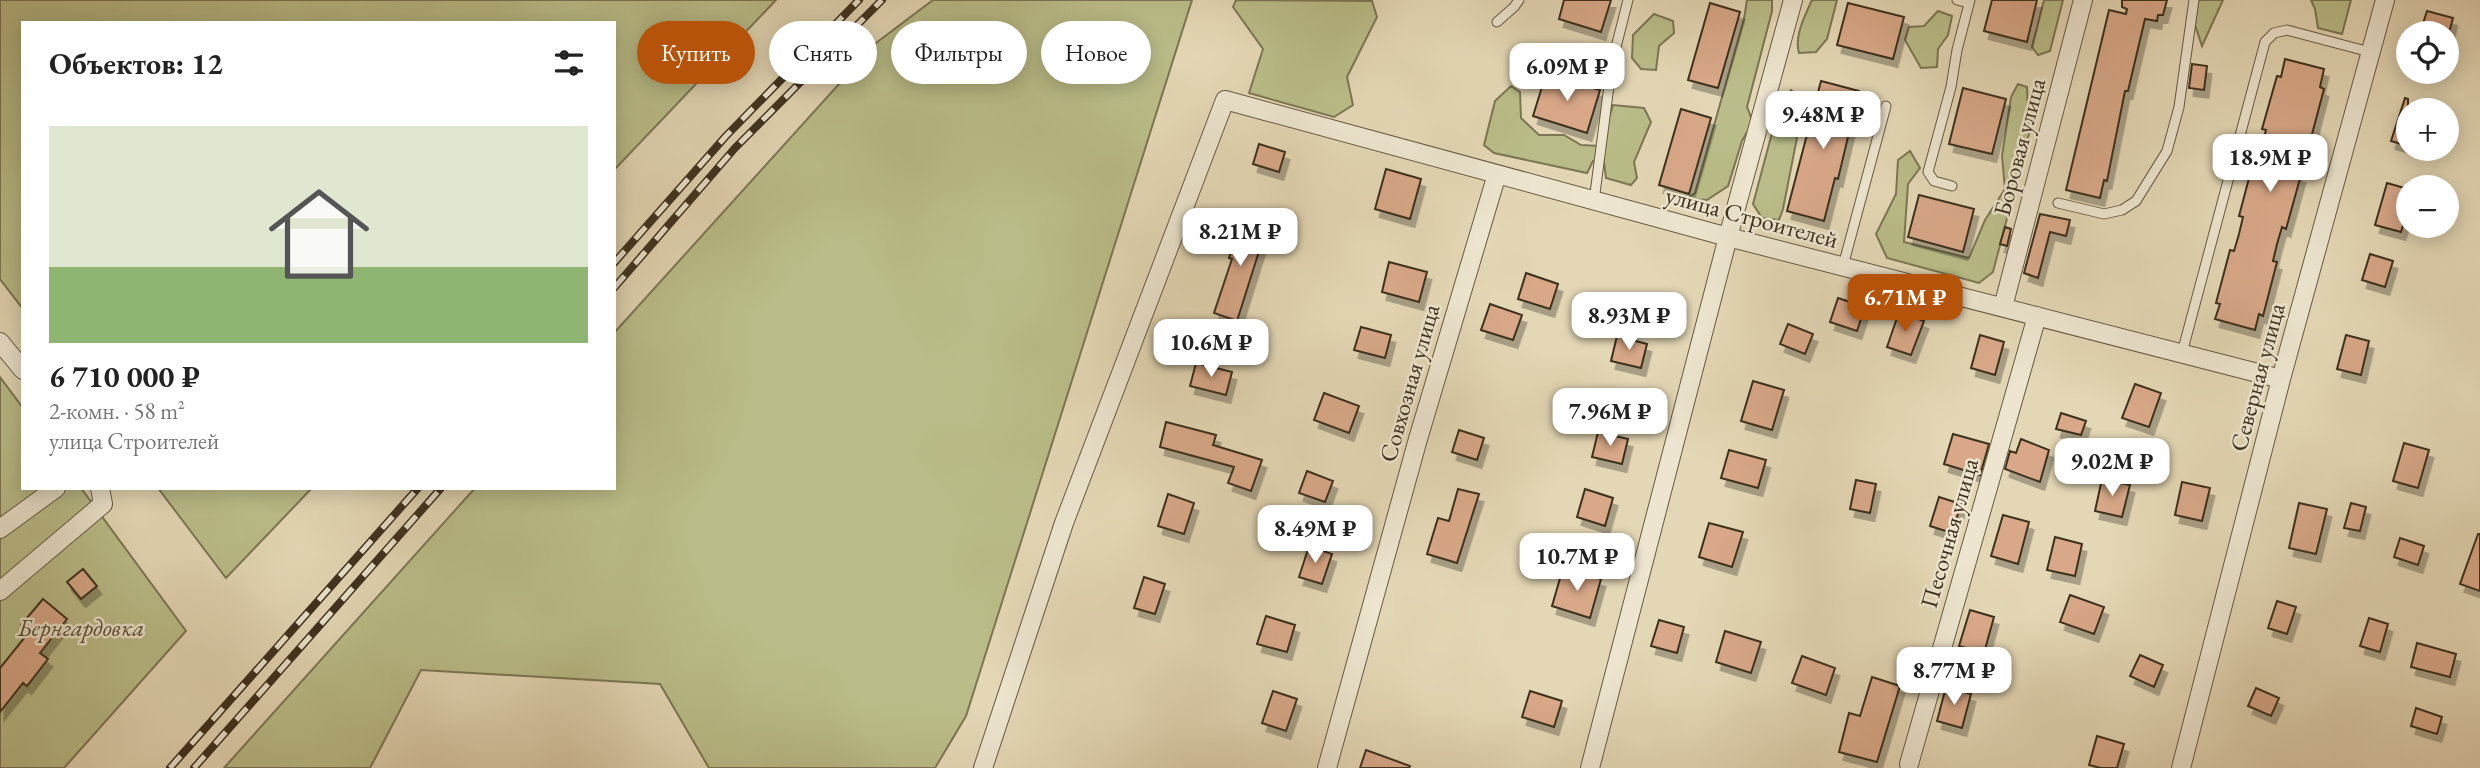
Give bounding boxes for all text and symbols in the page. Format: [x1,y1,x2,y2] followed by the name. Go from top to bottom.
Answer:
[637,21,755,84] chip: Купить
[769,21,877,84] chip: Снять
[891,21,1027,84] chip: Фильтры
[1041,21,1151,84] chip: Новое
[2396,21,2459,238] map controls
[2396,21,2459,84] button: locate
[1502,43,1632,103] pin: 6.09M ₽
[49,44,223,83] text: Объектов: 12
[550,44,588,82] icon: filters
[1526,51,1608,81] text: 6.09M ₽
[1986,74,2052,219] street label: Боровая улица
[1758,92,1888,151] pin: 9.48M ₽
[2396,98,2459,161] button: +
[1782,99,1864,129] text: 9.48M ₽
[2205,134,2335,194] pin: 18.9M ₽
[2229,142,2311,172] text: 18.9M ₽
[256,171,382,297] icon: home
[2396,175,2459,238] button: −
[1662,179,1842,255] street label: улица Строителей
[1175,208,1305,268] pin: 8.21M ₽
[1199,216,1281,246] text: 8.21M ₽
[1840,274,1970,334] pin: 6.71M ₽
[1864,282,1946,312] text: 6.71M ₽
[1564,292,1694,352] pin: 8.93M ₽
[2222,299,2292,454] street label: Северная улица
[1372,300,1446,466] street label: Совхозная улица
[1588,300,1670,330] text: 8.93M ₽
[1146,320,1276,379] pin: 10.6M ₽
[1170,327,1252,357] text: 10.6M ₽
[49,357,200,396] text: 6 710 000 ₽
[1545,388,1675,448] pin: 7.96M ₽
[49,396,185,426] text: 2-комн. · 58 m²
[1569,396,1651,426] text: 7.96M ₽
[49,426,219,456] text: улица Строителей
[2047,438,2177,498] pin: 9.02M ₽
[2071,446,2153,476] text: 9.02M ₽
[1913,454,1985,612] street label: Песочная улица
[1250,505,1380,565] pin: 8.49M ₽
[1274,513,1356,543] text: 8.49M ₽
[1512,534,1642,593] pin: 10.7M ₽
[1536,541,1618,571] text: 10.7M ₽
[17,612,144,643] park label: Бернгардовка
[1889,648,2019,707] pin: 8.77M ₽
[1913,655,1995,685] text: 8.77M ₽

